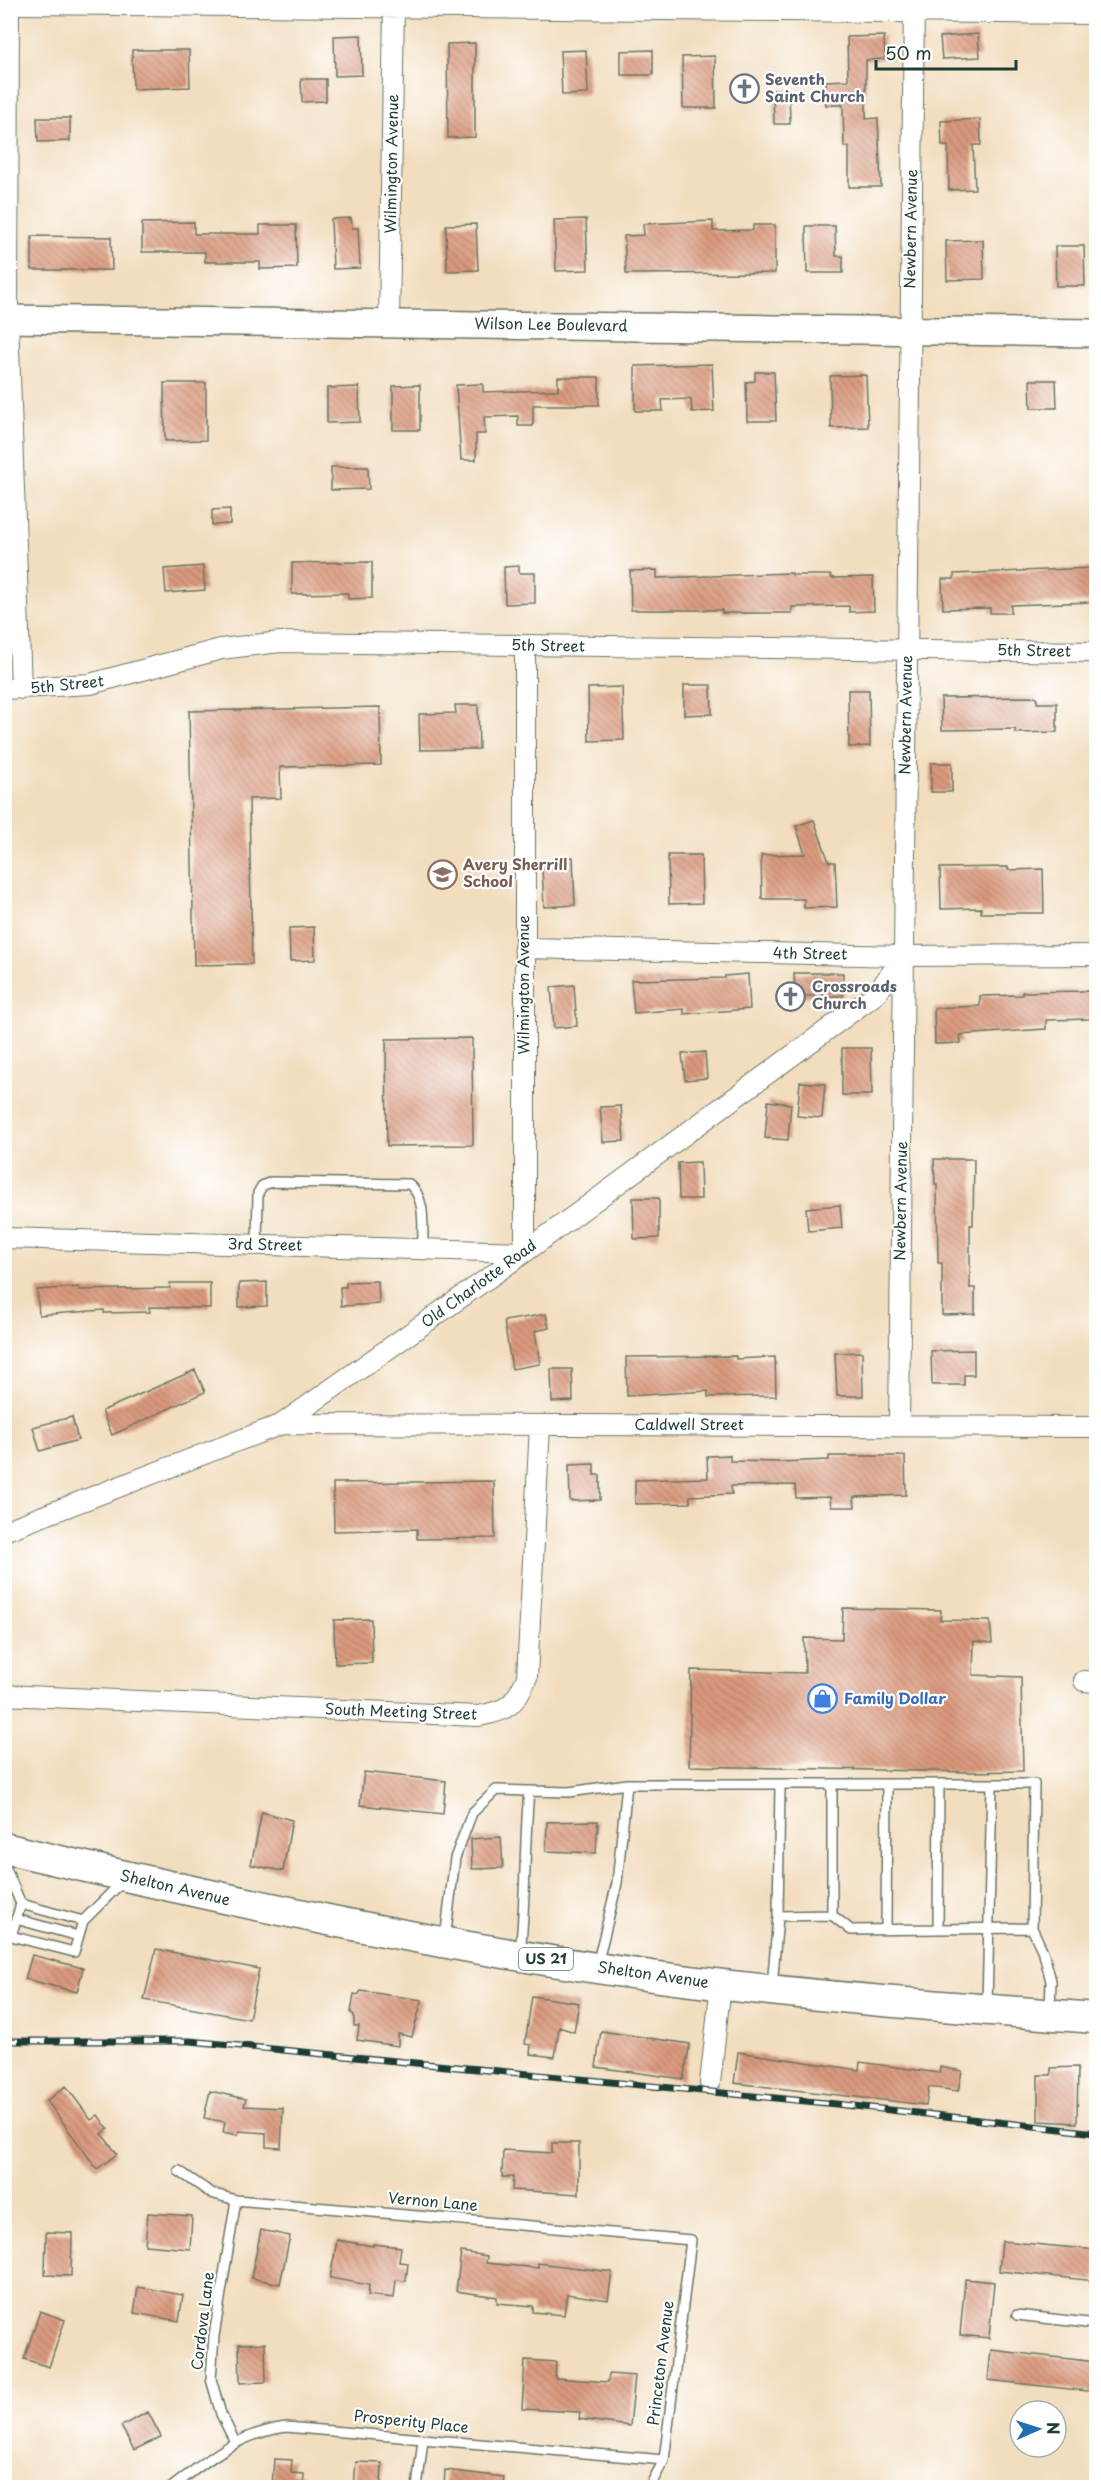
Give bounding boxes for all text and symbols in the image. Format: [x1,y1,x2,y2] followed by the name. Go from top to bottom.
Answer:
[876,33,1016,71] scale bar
[885,39,932,66] text: 50 m
[765,67,865,107] place label: Seventh Saint Church
[728,73,760,105] church icon: Seventh Saint Church
[378,94,403,234] street label: Wilmington Avenue
[897,169,922,289] street label: Newbern Avenue
[474,311,628,336] street label: Wilson Lee Boulevard
[511,632,585,657] street label: 5th Street
[997,637,1071,662] street label: 5th Street
[892,655,917,775] street label: Newbern Avenue
[29,668,105,699] street label: 5th Street
[463,852,567,892] place label: Avery Sherrill School
[426,858,458,890] school or university icon: Avery Sherrill School
[511,915,534,1055] street label: Wilmington Avenue
[773,940,847,965] street label: 4th Street
[812,974,897,1014] place label: Crossroads Church
[775,980,807,1012] church icon: Crossroads Church
[887,1141,912,1261] street label: Newbern Avenue
[228,1231,303,1256] street label: 3rd Street
[416,1233,541,1333] street label: Old Charlotte Road
[634,1412,744,1435] street label: Caldwell Street
[807,1683,839,1715] shop icon: Family Dollar
[844,1686,946,1709] place label: Family Dollar
[325,1696,478,1725] street label: South Meeting Street
[118,1863,233,1910] street label: Shelton Avenue
[519,1948,573,1970] road number: US 21
[596,1954,710,1993] street label: Shelton Avenue
[387,2185,479,2216] street label: Vernon Lane
[184,2270,219,2371] street label: Cordova Lane
[640,2299,679,2427] street label: Princeton Avenue
[1008,2399,1068,2459] north arrow
[352,2403,470,2438] street label: Prosperity Place
[1042,2421,1066,2435] text: N

